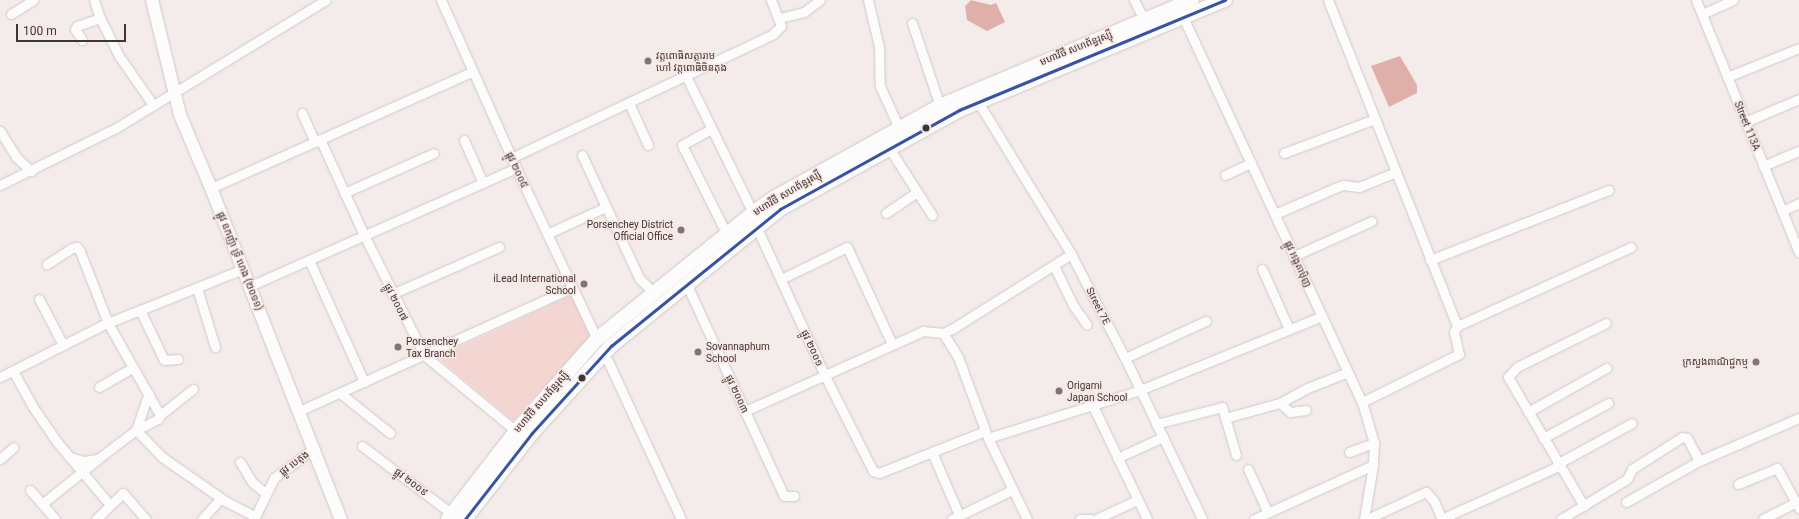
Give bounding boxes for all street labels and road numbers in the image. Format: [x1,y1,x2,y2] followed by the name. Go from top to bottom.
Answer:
[1038,28,1114,68] street label: មហាវិថី សហព័ន្ធរុស្ស៊ី
[1732,100,1762,152] street label: Street 113A
[503,150,531,190] street label: ផ្លូវ ២០០៥
[751,168,823,218] street label: មហាវិថី សហព័ន្ធរុស្ស៊ី
[215,210,265,312] street label: ផ្លូវ ឧកញ៉ា ទ្រី ហេង (២០១១)
[1282,239,1314,289] street label: ផ្លូវ អង្តតាម៉ិញ
[382,281,410,323] street label: ផ្លូវ ២០០៧
[1084,285,1112,327] street label: Street 7E
[798,328,826,368] street label: ផ្លូវ ២០០១
[511,369,571,435] street label: មហាវិថី សហព័ន្ធរុស្ស៊ី
[723,373,751,415] street label: ផ្លូវ ២០០៣
[277,448,311,478] street label: ផ្លូវ បេតុង
[392,466,430,498] street label: ផ្លូវ ២០០៩

